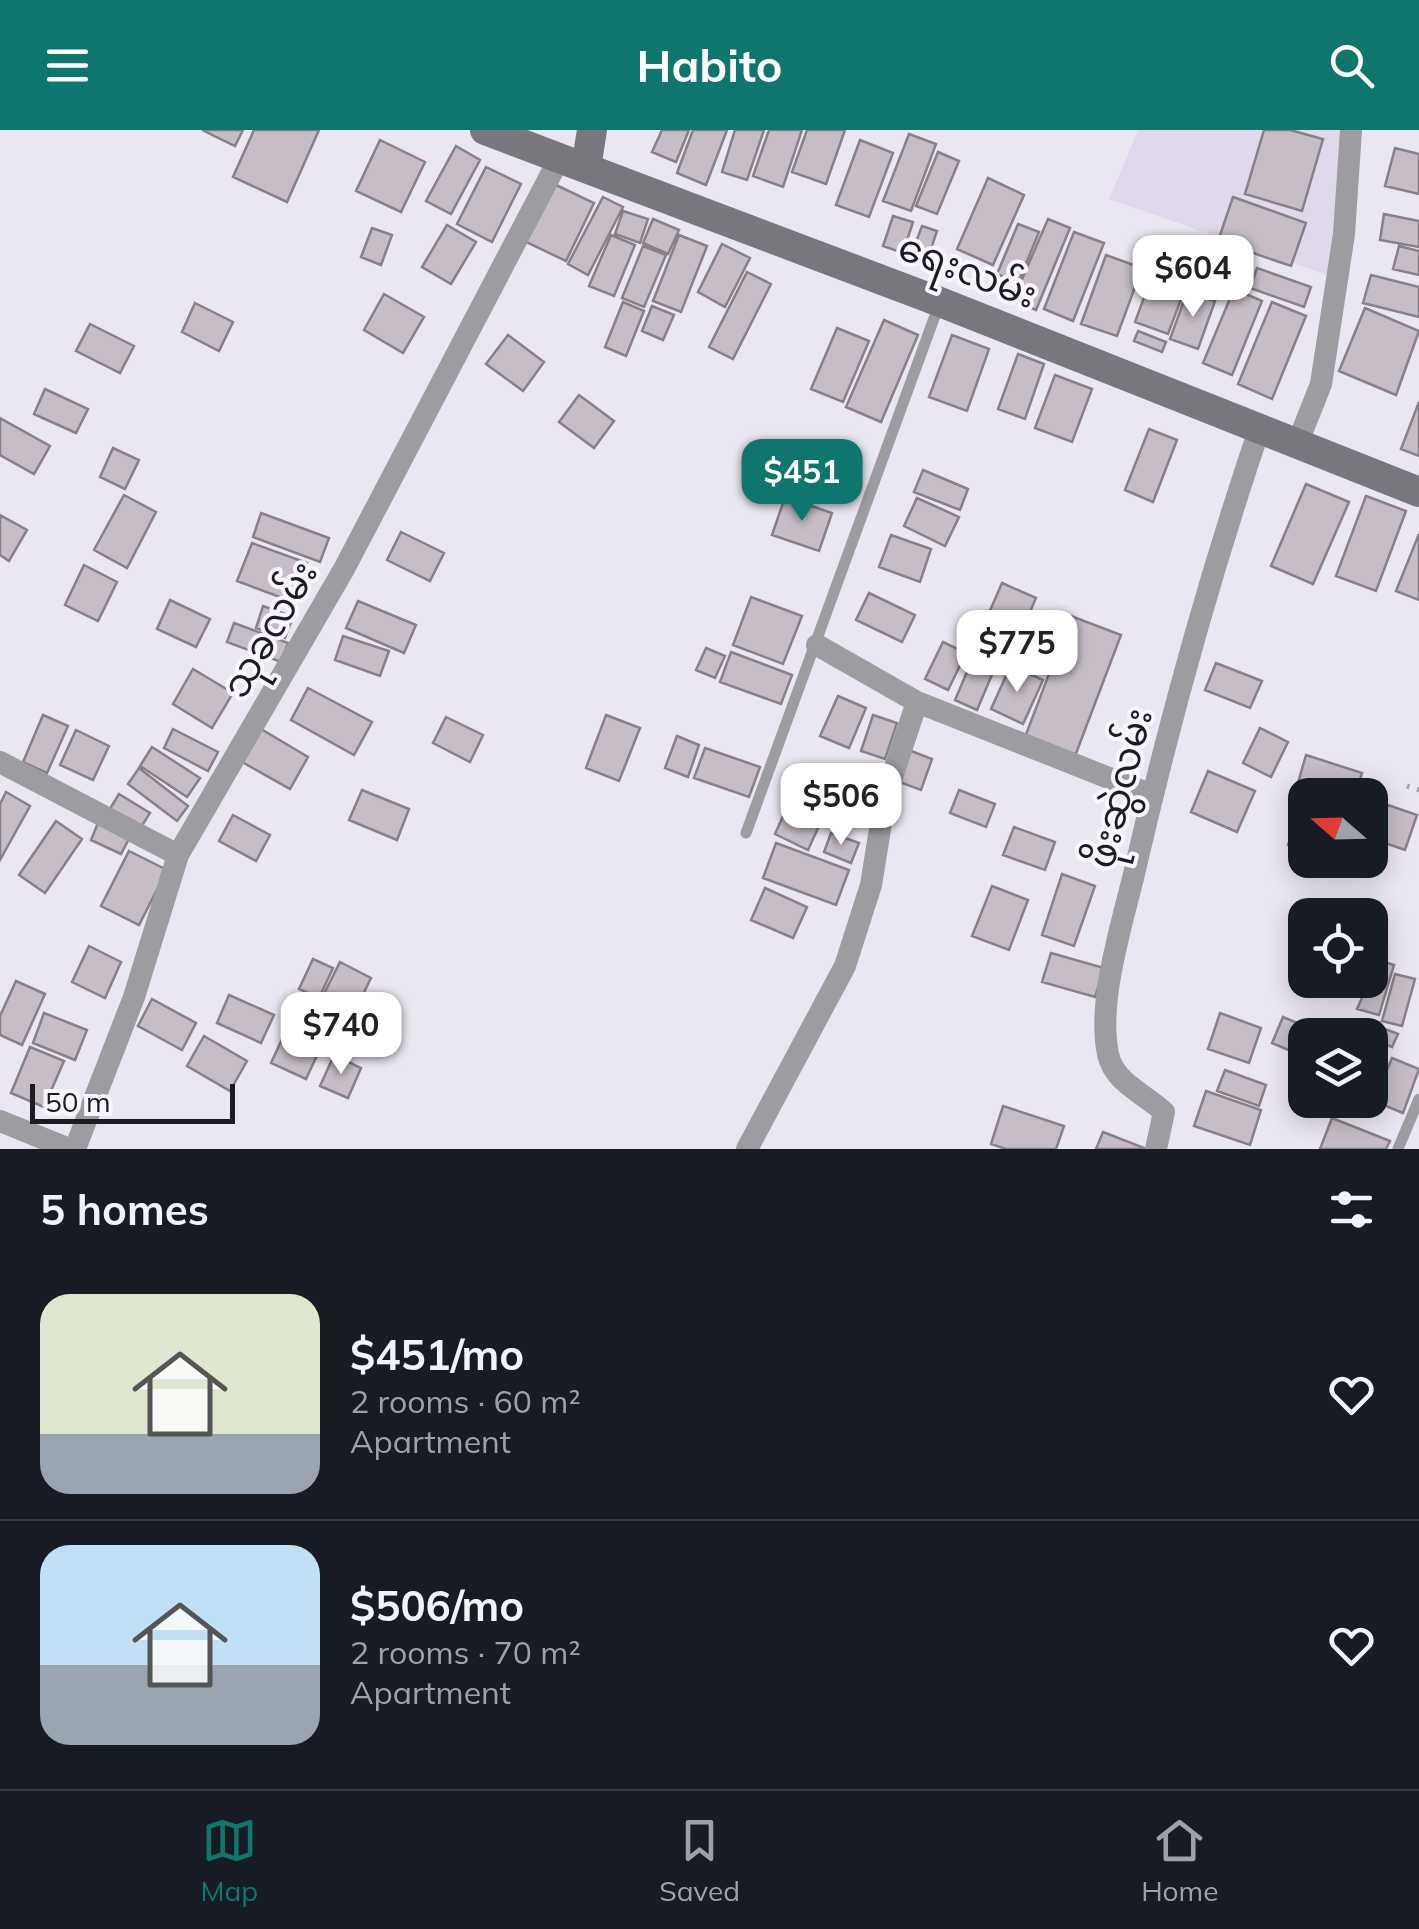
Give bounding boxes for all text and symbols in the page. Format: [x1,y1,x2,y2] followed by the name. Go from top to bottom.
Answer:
[637,37,782,93] text: Habito
[40,38,95,93] icon: menu
[1324,38,1379,93] icon: search
[889,221,1044,326] street label: ရေးလမ်း
[1134,235,1252,320] pin: $604
[1155,247,1231,287] text: $604
[743,439,861,524] pin: $451
[764,451,840,491] text: $451
[210,551,334,710] street label: သုခလမ်း
[958,610,1076,695] pin: $775
[979,622,1055,662] text: $775
[1075,703,1170,875] street label: ဖိုးဆွဲလမ်း
[782,763,900,848] pin: $506
[803,775,879,815] text: $506
[1288,778,1388,878] north arrow
[1288,778,1388,1118] map controls
[1288,898,1388,998] button: locate
[282,992,400,1077] pin: $740
[303,1004,379,1044] text: $740
[1288,1018,1388,1118] button: layers
[30,1079,235,1124] scale bar
[45,1084,111,1119] text: 50 m
[1324,1182,1379,1237] icon: filters
[40,1183,209,1236] text: 5 homes
[350,1328,524,1381] text: $451/mo
[120,1334,240,1454] icon: home
[1324,1367,1379,1422] icon: heart
[350,1381,581,1421] text: 2 rooms · 60 m²
[350,1421,511,1461] text: Apartment
[350,1579,524,1632] text: $506/mo
[120,1585,240,1705] icon: home
[1324,1618,1379,1673] icon: heart
[350,1632,581,1672] text: 2 rooms · 70 m²
[350,1672,511,1712] text: Apartment
[201,1813,258,1908] tab: Map
[659,1813,740,1908] tab: Saved
[1141,1813,1218,1908] tab: Home

